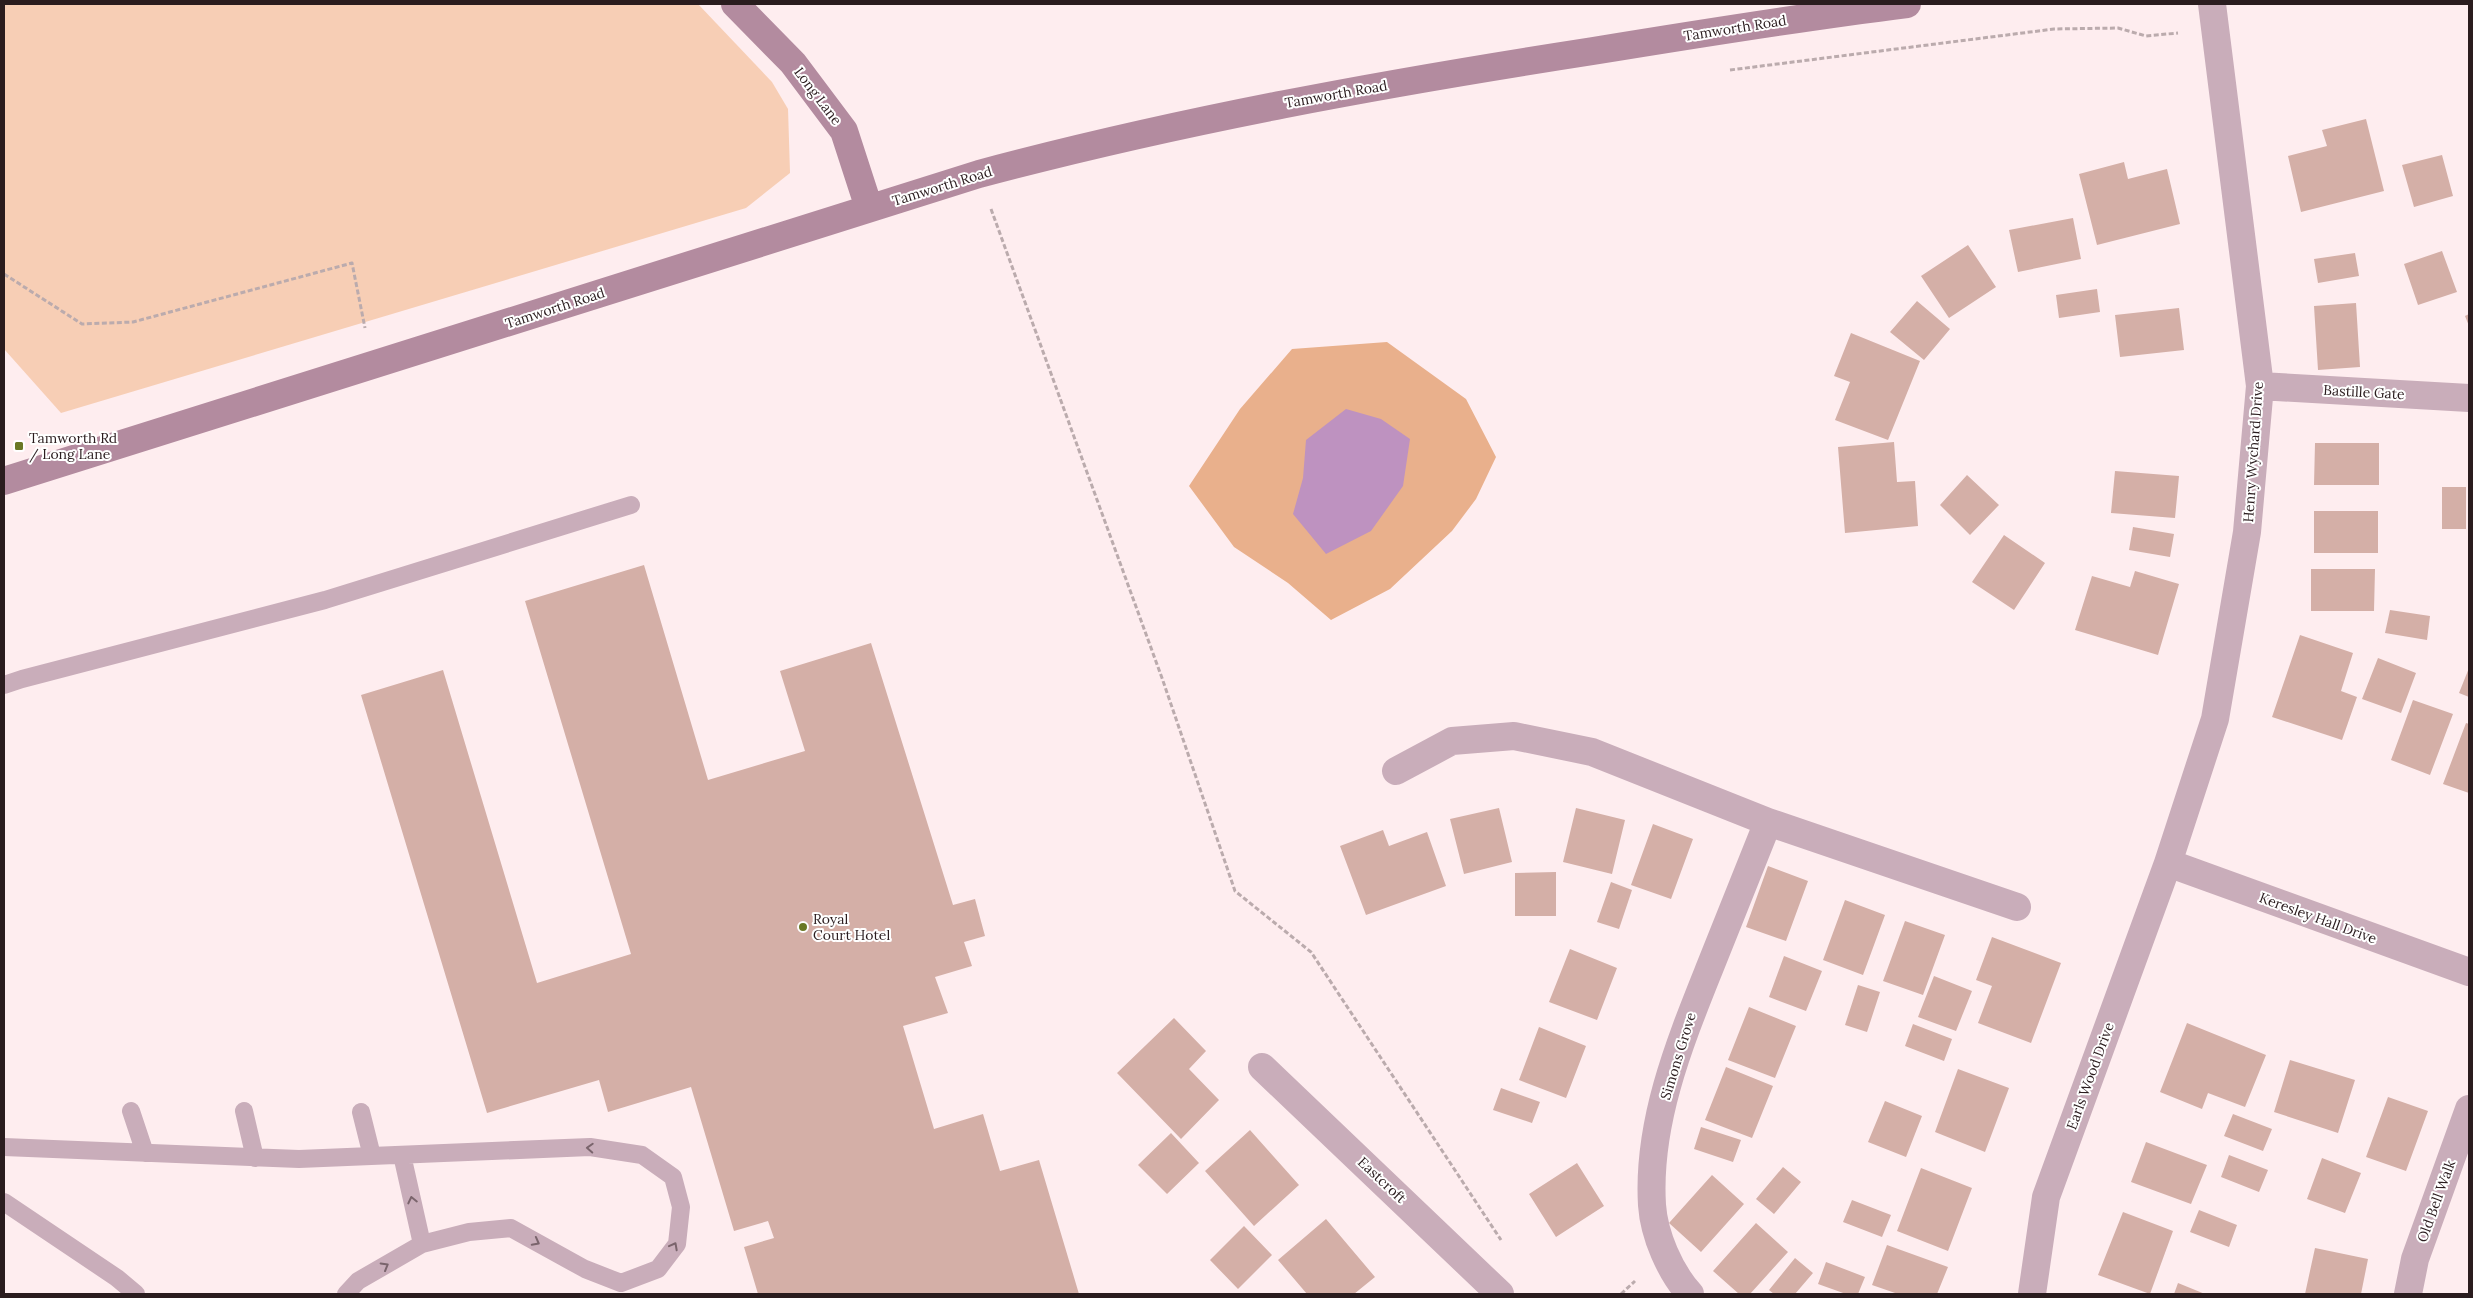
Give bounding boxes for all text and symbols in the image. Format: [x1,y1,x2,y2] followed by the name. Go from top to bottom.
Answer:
[1682,11,1788,45] street label: Tamworth Road
[790,63,846,129] street label: Long Lane
[1283,76,1389,112] street label: Tamworth Road
[890,162,994,210] street label: Tamworth Road
[503,283,607,333] street label: Tamworth Road
[2239,381,2267,523] street label: Henry Wychard Drive
[2323,381,2406,403] street label: Bastille Gate
[29,429,117,463] place label: Tamworth Rd / Long Lane
[13,440,25,452] marker: Tamworth Rd / Long Lane
[2257,888,2380,948] street label: Keresley Hall Drive
[813,910,890,944] place label: Royal Court Hotel
[797,921,809,933] marker: Royal Court Hotel
[1656,1010,1700,1102] street label: Simons Grove
[2062,1020,2118,1132] street label: Earls Wood Drive
[586,1142,594,1153] one-way arrow
[1354,1153,1410,1207] street label: Eastcroft
[2413,1157,2459,1245] street label: Old Bell Walk
[407,1195,418,1204] one-way arrow
[531,1235,540,1245] one-way arrow
[668,1243,678,1252] one-way arrow
[379,1262,388,1272] one-way arrow

